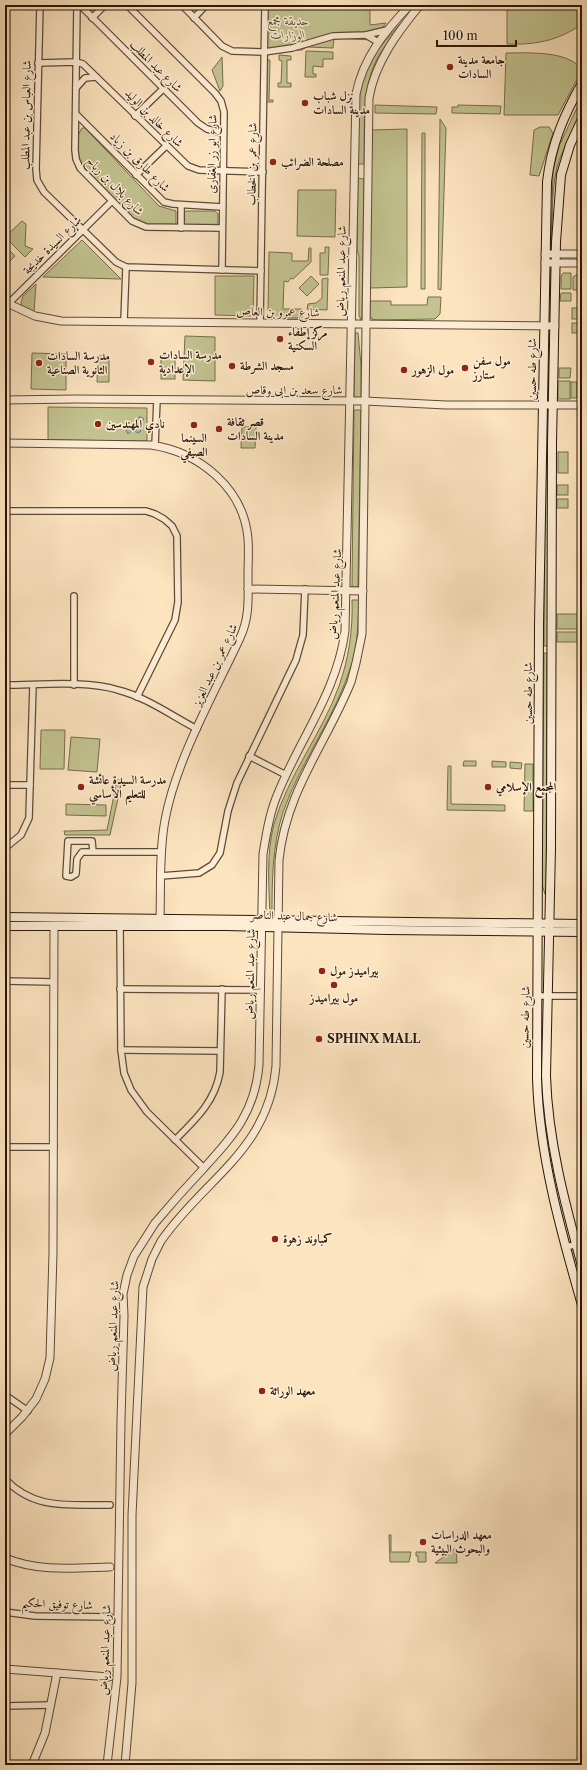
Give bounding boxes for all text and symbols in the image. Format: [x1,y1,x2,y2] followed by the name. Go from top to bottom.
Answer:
[267,13,309,43] park label: حديقة مجمع الوزارات
[437,22,516,48] scale bar
[443,28,478,43] text: 100 m
[124,36,186,98] street label: شارع عبد المطلب
[458,52,505,81] place label: جامعة مدينة السادات
[17,60,38,170] street label: شارع العباس بن عبد المطلب
[445,62,455,72] marker: جامعة مدينة السادات
[119,85,187,153] street label: شارع خالد بن الوليد
[313,88,370,118] place label: نزل شباب مدينة السادات
[300,98,310,108] marker: نزل شباب مدينة السادات
[203,114,224,194] street label: شارع ابو زر الغفارى
[243,122,264,206] street label: شارع عمر بن الخطاب
[104,129,174,198] street label: شارع طارق بن زياد
[81,153,147,221] street label: شارع بلال بن رباح
[281,154,344,171] place label: مصلحة الضرائب
[268,157,278,167] marker: مصلحة الضرائب
[19,212,87,280] street label: شارع السيدة خديجة
[332,225,353,317] street label: شارع عبد المنعم رياض
[236,303,320,324] street label: شارع عمرو بن العاص
[288,324,328,353] place label: مركز إطفاء السكنية
[275,334,285,344] marker: مركز إطفاء السكنية
[524,338,543,400] street label: شارع طه حسين
[159,347,222,378] place label: مدرسة السادات الإعدادية
[47,348,110,378] place label: مدرسة السادات الثانوية الصناعية
[471,353,511,382] place label: مول سفن ستارز
[146,357,156,367] marker: مدرسة السادات الإعدادية
[34,358,44,368] marker: مدرسة السادات الثانوية الصناعية
[240,358,294,375] place label: مسجد الشرطة
[227,361,237,371] marker: مسجد الشرطة
[410,362,454,378] place label: مول الزهور
[460,363,470,373] marker: مول سفن ستارز
[399,365,409,375] marker: مول الزهور
[246,382,342,401] street label: شارع سعد بن ابى وقاص
[227,414,284,444] place label: قصر ثقافة مدينة السادات
[106,416,165,434] place label: نادي المهندسين
[93,419,103,429] marker: نادي المهندسين
[189,420,199,430] marker: السينما الصيفي
[214,424,224,434] marker: قصر ثقافة مدينة السادات
[179,430,208,464] place label: السينما الصيفي
[325,548,348,640] street label: شارع عبد المنعم رياض
[188,621,244,712] street label: شارع عمر بن عبد العزيز
[520,662,539,724] street label: شارع طه حسين
[89,772,167,806] place label: مدرسة السيدة عائشة للتعليم الأساسي
[495,779,557,799] place label: المجمع الإسلامي
[76,782,86,792] marker: مدرسة السيدة عائشة للتعليم الأساسي
[483,782,493,792] marker: المجمع الإسلامي
[248,906,338,929] street label: شارع جمال عبد الناصر
[241,928,262,1020] street label: شارع عبد المنعم رياض
[330,963,379,979] place label: بيراميدز مول
[317,966,327,976] marker: بيراميدز مول
[329,980,339,990] marker: مول بيراميدز
[516,986,537,1048] street label: شارع طه حسين
[308,990,359,1006] place label: مول بيراميدز
[327,1031,421,1046] place label: SPHINX MALL
[314,1034,324,1044] marker: SPHINX MALL
[283,1231,333,1247] place label: كمباوند زهوة
[270,1234,280,1244] marker: كمباوند زهوة
[103,1280,126,1372] street label: شارع عبد المنعم رياض
[270,1383,316,1399] place label: معهد الوراثة
[257,1386,267,1396] marker: معهد الوراثة
[431,1527,492,1557] place label: معهد الدراسات والبحوث البيئية
[418,1537,428,1547] marker: معهد الدراسات والبحوث البيئية
[21,1595,93,1617] street label: شارع توفيق الحكيم
[95,1604,118,1696] street label: شارع عبد المنعم رياض

